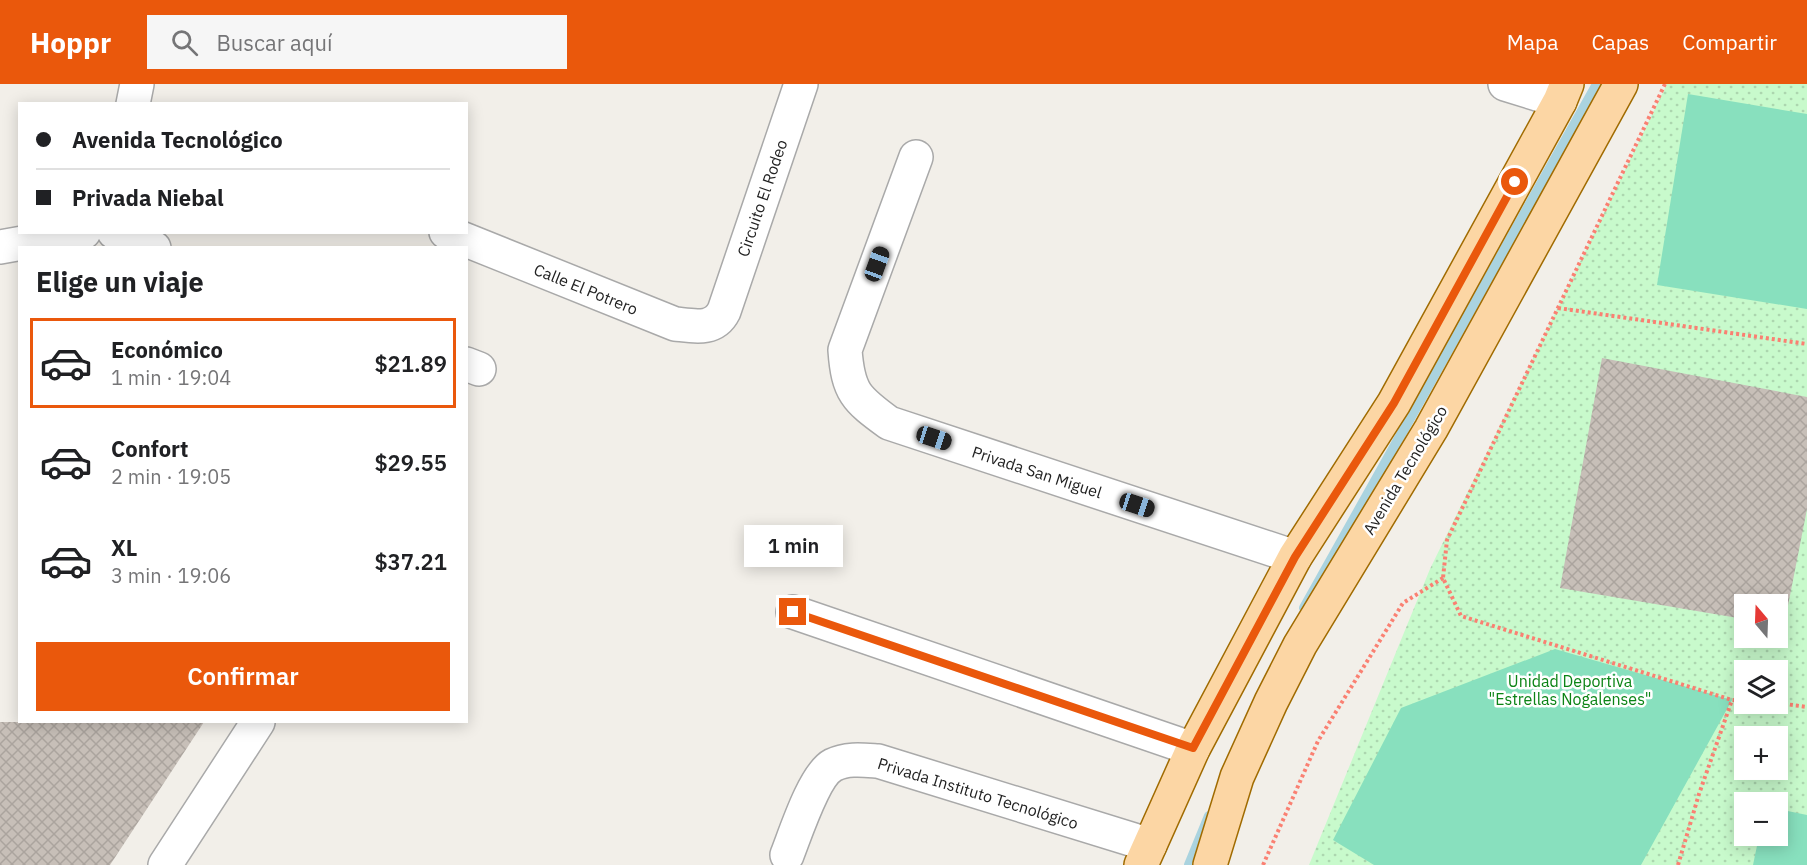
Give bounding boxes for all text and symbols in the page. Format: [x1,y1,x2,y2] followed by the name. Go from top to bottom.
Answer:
[147,15,567,69] search box
[30,24,111,61] text: Hoppr
[168,26,201,59] icon: search
[216,28,333,57] text: Buscar aquí
[1507,28,1558,56] text: Mapa
[1591,28,1649,56] text: Capas
[1682,28,1777,56] text: Compartir
[72,125,283,154] text: Avenida Tecnológico
[733,137,791,259] street label: Circuito El Rodeo
[1501,168,1528,195] route start
[72,183,224,212] text: Privada Niebal
[862,244,892,284] car
[531,259,641,319] street label: Calle El Potrero
[36,264,204,299] text: Elige un viaje
[111,335,223,364] text: Económico
[39,336,93,390] icon: car
[374,349,447,378] text: $21.89
[111,364,231,391] text: 1 min · 19:04
[1359,402,1451,538] street label: Avenida Tecnológico
[914,424,954,452] car
[111,434,189,463] text: Confort
[39,435,93,489] icon: car
[969,442,1105,502] street label: Privada San Miguel
[374,448,447,477] text: $29.55
[111,463,231,490] text: 2 min · 19:05
[1117,491,1157,519] car
[744,525,842,567] callout: 1 min
[768,532,819,559] text: 1 min
[111,533,137,562] text: XL
[39,534,93,588] icon: car
[374,547,447,576] text: $37.21
[111,562,231,589] text: 3 min · 19:06
[1734,594,1788,648] north arrow
[1734,594,1788,846] map controls
[779,598,806,625] route end
[36,642,450,711] button: Confirmar
[1734,660,1788,714] button: layers
[1489,671,1652,709] park label: Unidad Deportiva "Estrellas Nogalenses"
[1734,726,1788,780] button: +
[875,753,1081,833] street label: Privada Instituto Tecnológico
[1734,792,1788,846] button: −

